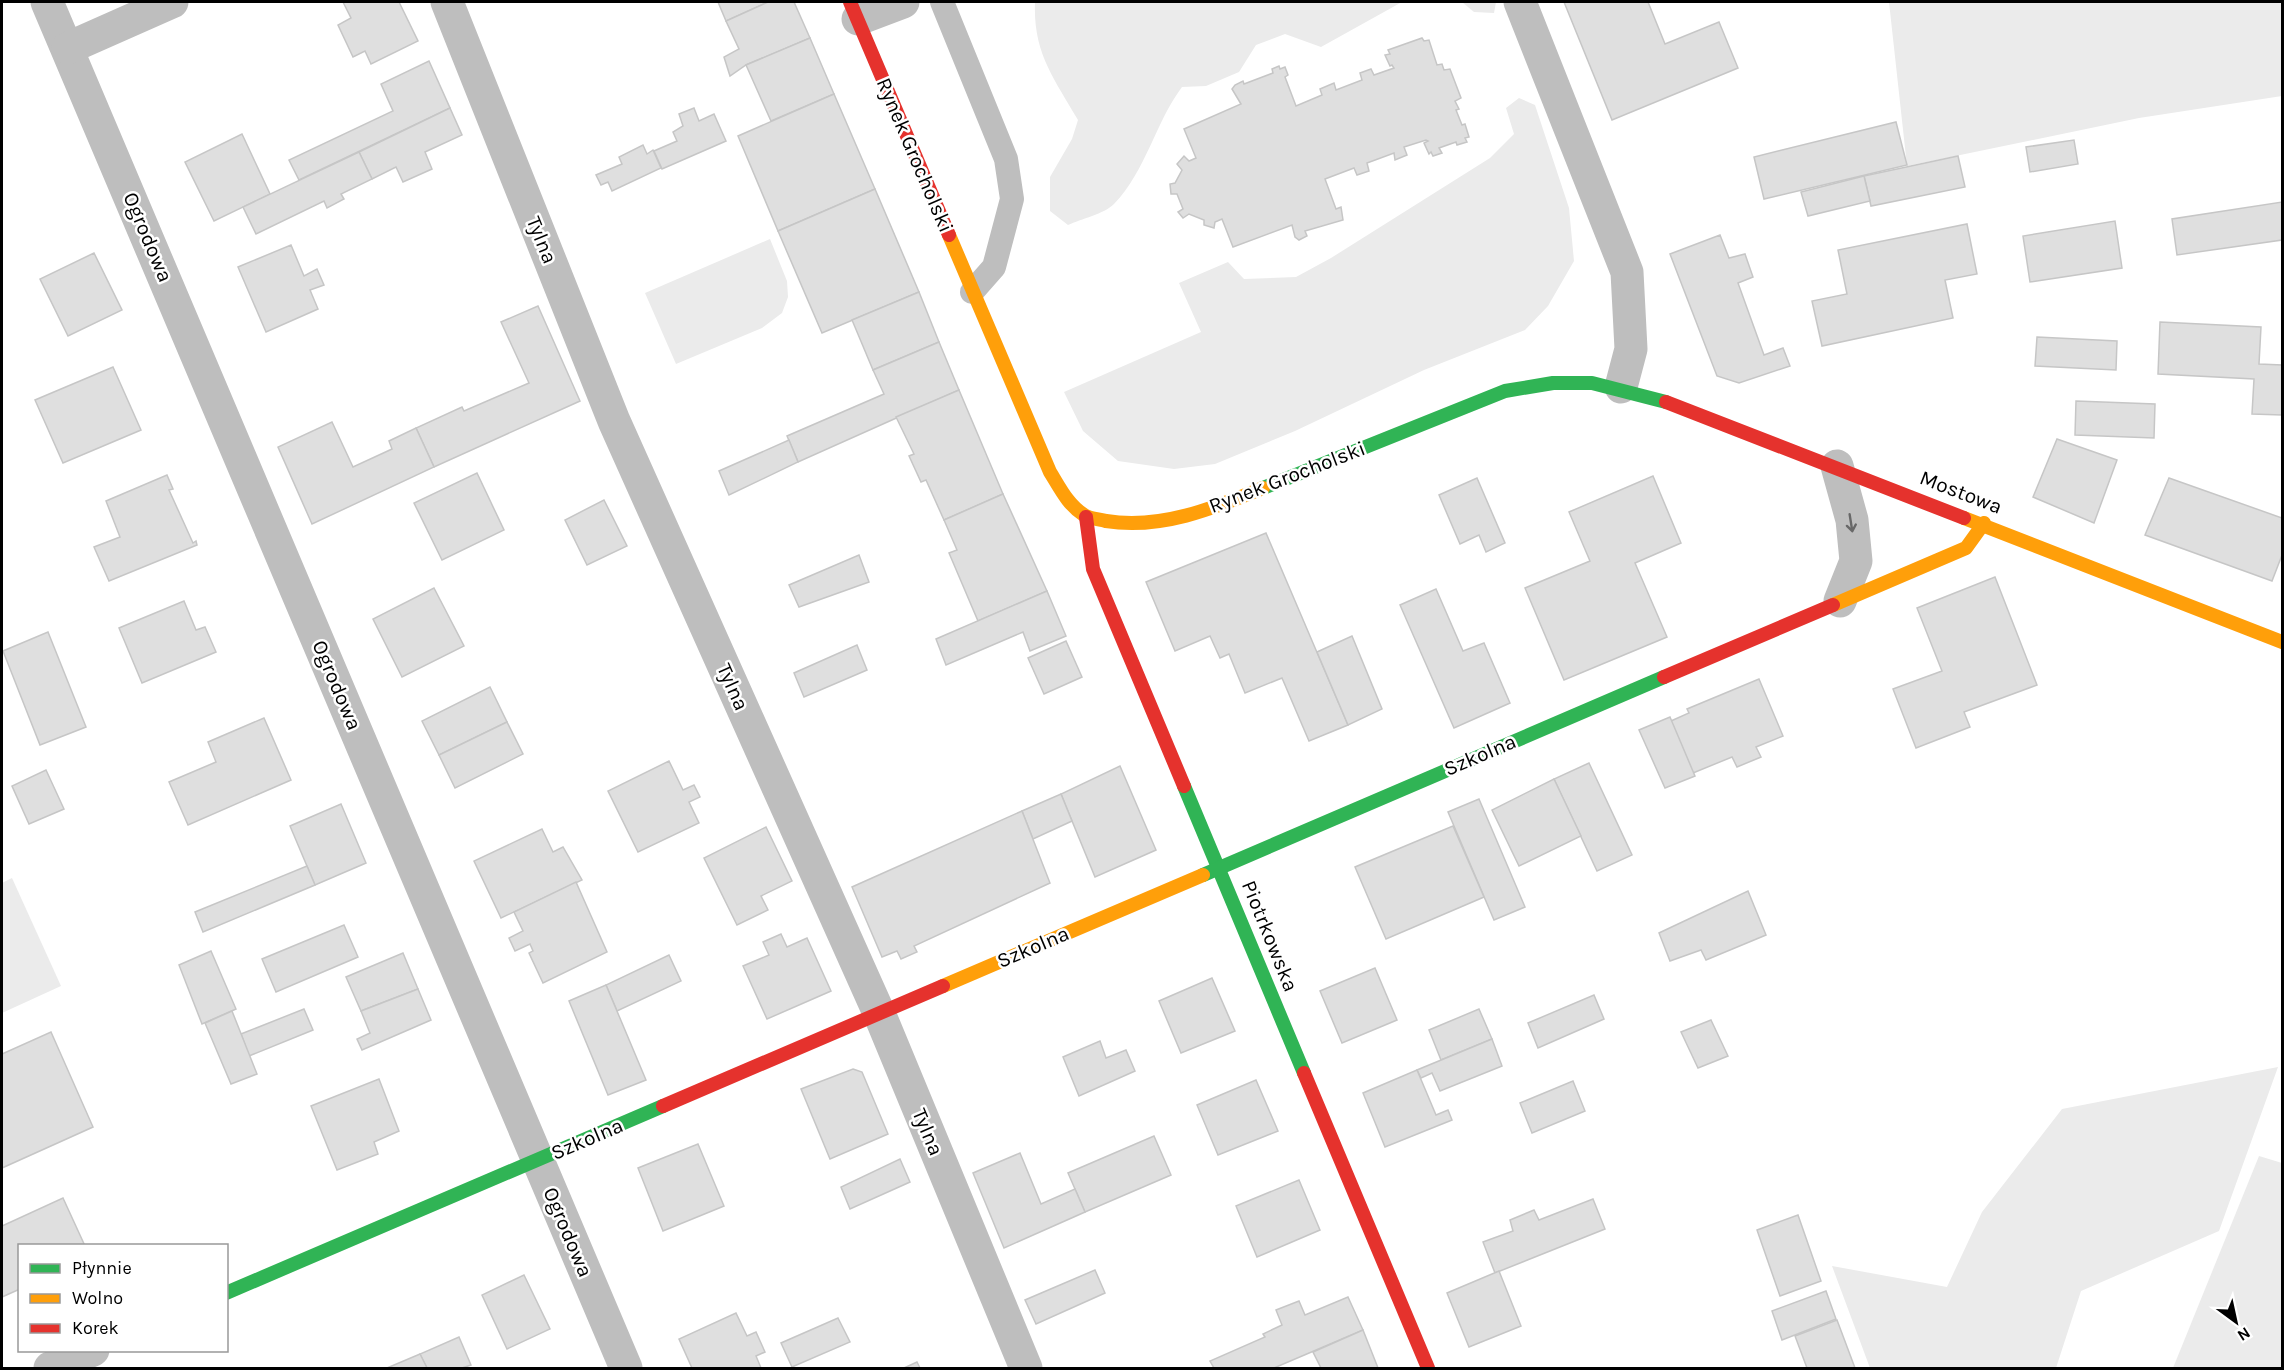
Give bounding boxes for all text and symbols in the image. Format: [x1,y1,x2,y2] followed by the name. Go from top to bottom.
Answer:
[872,74,958,236] street label: Rynek Grocholski
[118,189,178,285] street label: Ogrodowa
[522,213,562,267] street label: Tylna
[1205,436,1369,518] street label: Rynek Grocholski
[1916,465,2006,519] street label: Mostowa
[1846,512,1857,532] one-way arrow
[307,637,367,733] street label: Ogrodowa
[712,660,754,714] street label: Tylna
[1440,729,1520,781] street label: Szkolna
[1237,877,1303,995] street label: Piotrkowska
[993,921,1073,973] street label: Szkolna
[907,1105,949,1159] street label: Tylna
[547,1113,627,1165] street label: Szkolna
[538,1184,598,1280] street label: Ogrodowa
[18,1244,228,1352] legend
[72,1257,132,1279] text: Płynnie
[72,1287,123,1309] text: Wolno
[2206,1292,2266,1352] north arrow
[72,1317,119,1339] text: Korek
[2234,1323,2254,1345] text: N

